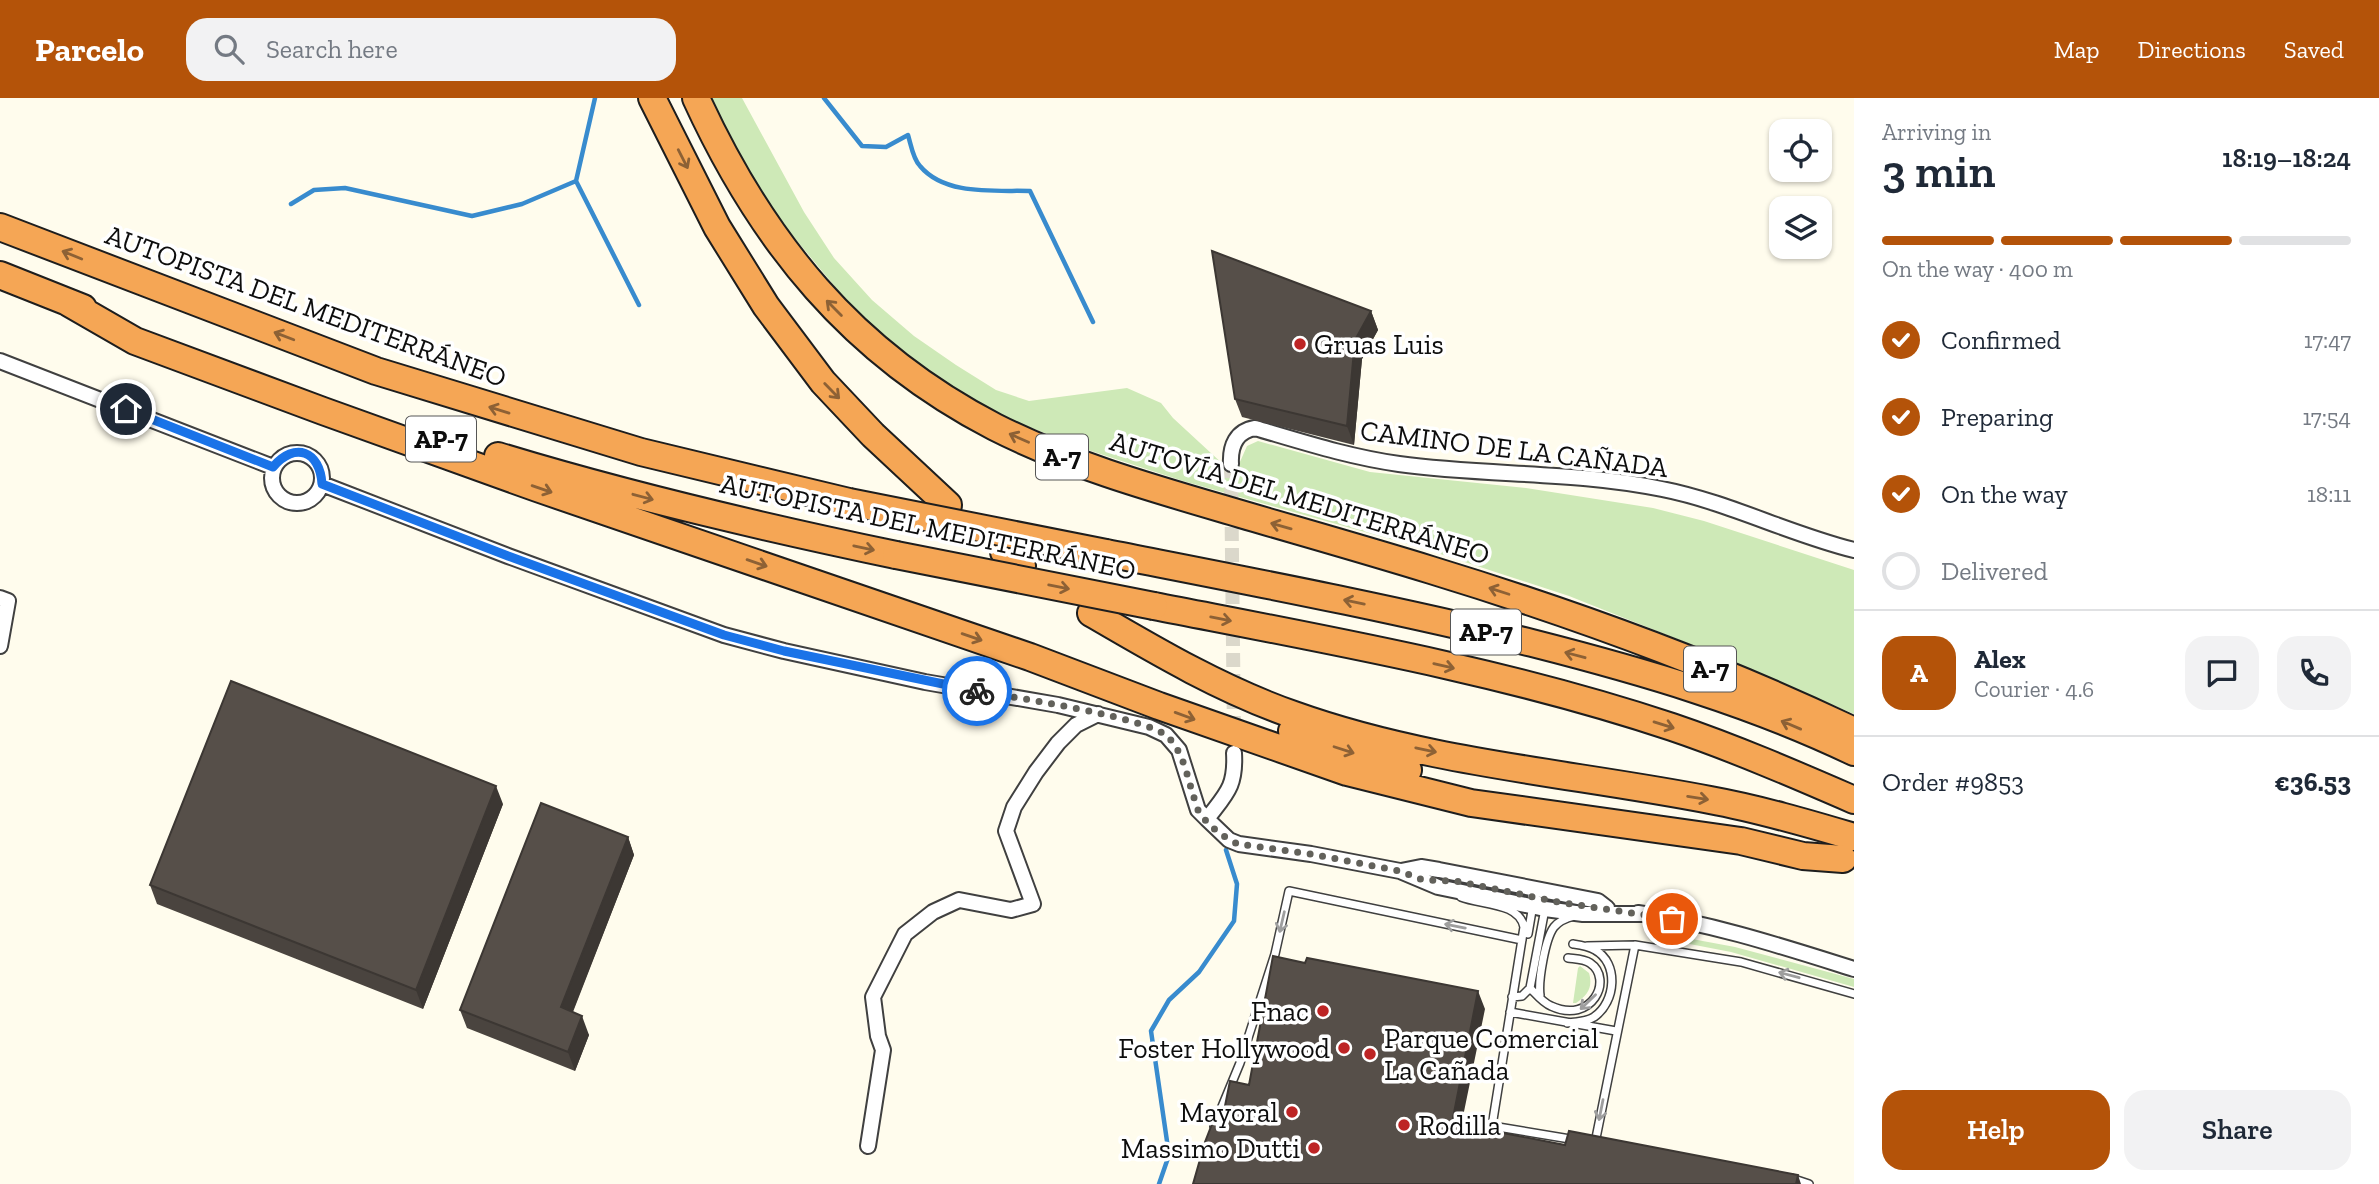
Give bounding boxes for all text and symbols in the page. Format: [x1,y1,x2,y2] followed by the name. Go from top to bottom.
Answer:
[186,18,676,81] search box
[35,30,144,69] text: Parcelo
[210,30,248,68] icon: search
[266,33,398,65] text: Search here
[2054,35,2100,64] text: Map
[2138,35,2246,64] text: Directions
[2284,35,2344,64] text: Saved
[1882,118,1991,146] text: Arriving in
[1769,119,1832,259] map controls
[1769,119,1832,182] button: locate
[2222,142,2351,174] text: 18:19–18:24
[1882,144,1995,199] text: 3 min
[676,148,690,169] one-way arrow
[1769,196,1832,259] button: layers
[101,218,511,394] street label: AUTOPISTA DEL MEDITERRÁNEO
[61,247,83,260] one-way arrow
[1882,255,2073,283] text: On the way · 400 m
[826,300,843,317] one-way arrow
[1882,321,1920,359] icon: check
[1941,324,2061,356] text: Confirmed
[2304,326,2351,354] text: 17:47
[1314,328,1444,361] place label: Gruas Luis
[273,329,295,342] one-way arrow
[1292,336,1308,352] marker: Gruas Luis
[96,379,156,439] pin
[823,382,840,399] one-way arrow
[107,390,145,428] icon: home
[1882,398,1920,436] icon: check
[1941,401,2053,433] text: Preparing
[488,402,510,415] one-way arrow
[2302,403,2351,431] text: 17:54
[1358,414,1671,484] street label: CAMINO DE LA CAÑADA
[406,416,476,462] road number: AP-7
[1106,424,1494,572] street label: AUTOVÍA DEL MEDITERRÁNEO
[1009,431,1031,444] one-way arrow
[1036,434,1088,480] road number: A-7
[717,467,1139,587] street label: AUTOPISTA DEL MEDITERRÁNEO
[1882,475,1920,513] icon: check
[1941,478,2068,510] text: On the way
[2307,480,2351,508] text: 18:11
[530,484,552,496] one-way arrow
[631,491,654,504] one-way arrow
[1271,518,1293,531] one-way arrow
[852,542,875,556] one-way arrow
[1941,555,2048,587] text: Delivered
[745,558,767,570] one-way arrow
[1047,581,1070,594] one-way arrow
[1488,584,1510,597] one-way arrow
[1343,595,1366,609] one-way arrow
[1451,610,1521,654] road number: AP-7
[1209,613,1232,626] one-way arrow
[960,632,982,644] one-way arrow
[2185,636,2259,710] button: chat
[2277,636,2351,710] button: phone
[1974,643,2026,675] text: Alex
[1684,646,1736,692] road number: A-7
[1564,647,1586,660] one-way arrow
[942,656,1012,726] courier
[1910,657,1928,689] text: A
[1432,660,1455,673] one-way arrow
[958,672,996,710] icon: bike
[1974,675,2094,703] text: Courier · 4.6
[1174,711,1196,723] one-way arrow
[1781,718,1803,731] one-way arrow
[1652,720,1674,732] one-way arrow
[1414,744,1437,758] one-way arrow
[1333,745,1355,757] one-way arrow
[1882,766,2024,798] text: Order #9853
[2274,766,2351,798] text: €36.53
[1686,792,1709,805] one-way arrow
[1642,889,1702,949] pin
[1653,900,1691,938] icon: bag
[1275,910,1288,933] one-way arrow
[1444,919,1467,933] one-way arrow
[1778,968,1800,981] one-way arrow
[1580,993,1598,1010] one-way arrow
[1251,995,1309,1028] place label: Fnac
[1315,1003,1331,1019] marker: Fnac
[1384,1022,1599,1087] place label: Parque Comercial La Cañada
[1118,1032,1330,1065] place label: Foster Hollywood
[1336,1040,1352,1056] marker: Foster Hollywood
[1362,1046,1378,1062] marker: Parque Comercial La Cañada
[1882,1090,2110,1170] button: Help
[2124,1090,2351,1170] button: Share
[1180,1096,1278,1129] place label: Mayoral
[1594,1098,1607,1121] one-way arrow
[1284,1104,1300,1120] marker: Mayoral
[1418,1109,1501,1142] place label: Rodilla
[1396,1117,1412,1133] marker: Rodilla
[1121,1132,1300,1165] place label: Massimo Dutti
[1306,1140,1322,1156] marker: Massimo Dutti

